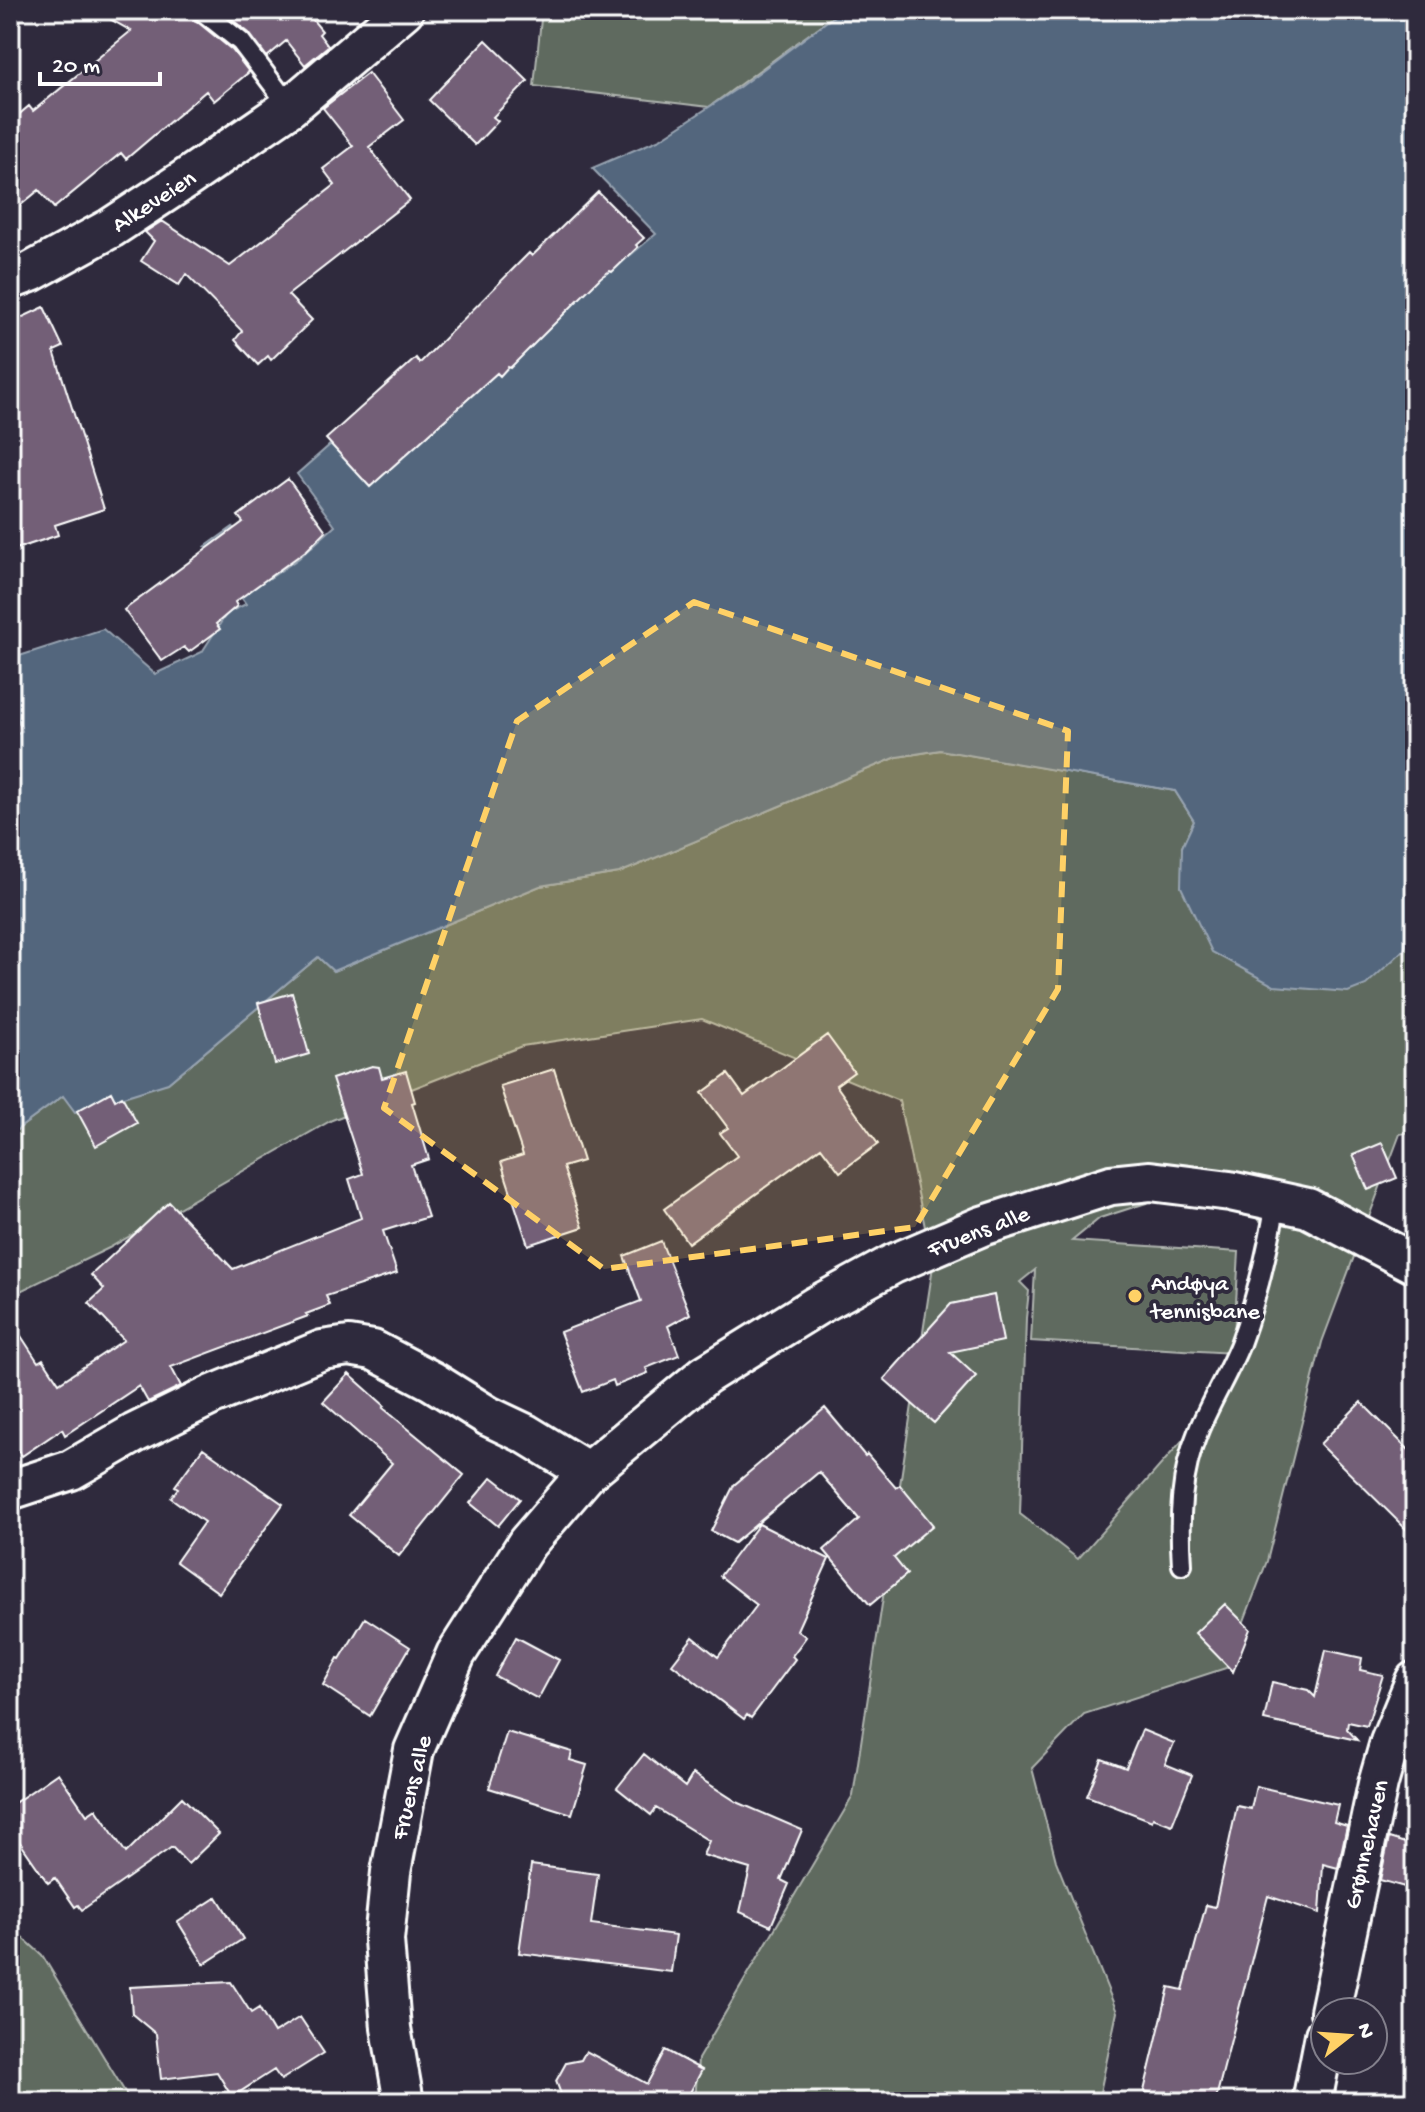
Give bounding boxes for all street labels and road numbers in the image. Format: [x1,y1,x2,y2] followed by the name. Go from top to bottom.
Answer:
[107,165,203,241] street label: Alkeveien
[923,1200,1035,1266] street label: Fruens alle
[386,1732,441,1844] street label: Fruens alle
[1339,1777,1398,1912] street label: Grønnehaven

